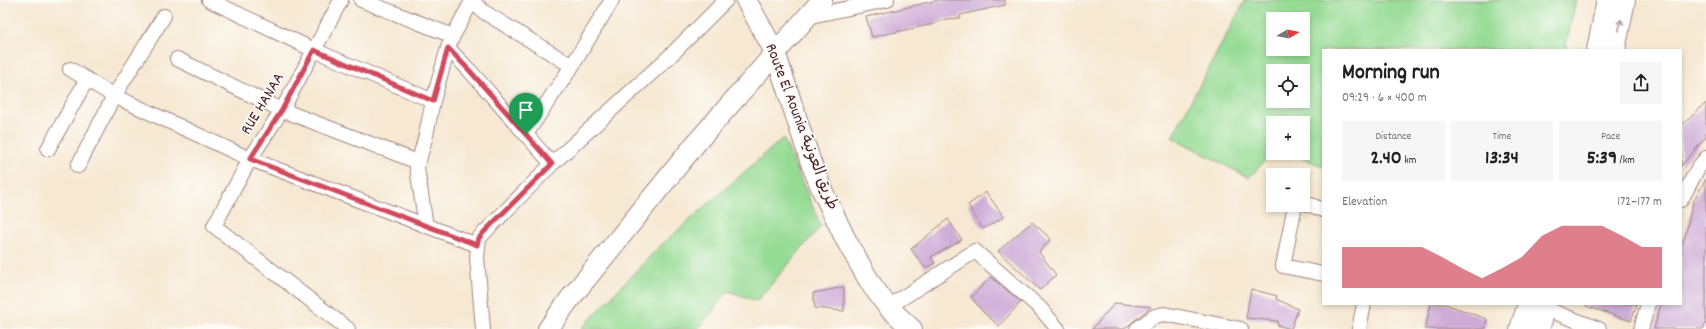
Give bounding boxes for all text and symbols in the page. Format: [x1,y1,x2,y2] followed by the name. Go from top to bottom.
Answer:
[1266,12,1310,56] north arrow
[1266,12,1310,212] map controls
[1616,19,1624,32] one-way arrow
[759,40,843,214] street label: Route El Aounia طريق العونية
[1342,58,1440,89] text: Morning run
[1620,62,1662,104] button: share
[1266,64,1310,108] button: locate
[235,68,291,139] street label: RUE HANAA
[1342,89,1427,108] text: 09:29 · 6 × 400 m
[509,93,543,134] pin
[515,99,537,121] icon: arrive
[1266,116,1310,160] button: +
[1375,129,1411,145] text: Distance
[1493,129,1511,145] text: Time
[1601,129,1620,145] text: Pace
[1370,145,1402,173] text: 2.40
[1485,145,1519,173] text: 13:34
[1586,145,1617,173] text: 5:39
[1402,153,1416,169] text: km
[1617,153,1635,169] text: /km
[1266,168,1310,212] button: −
[1342,193,1387,212] text: Elevation
[1617,193,1662,212] text: 172–177 m

